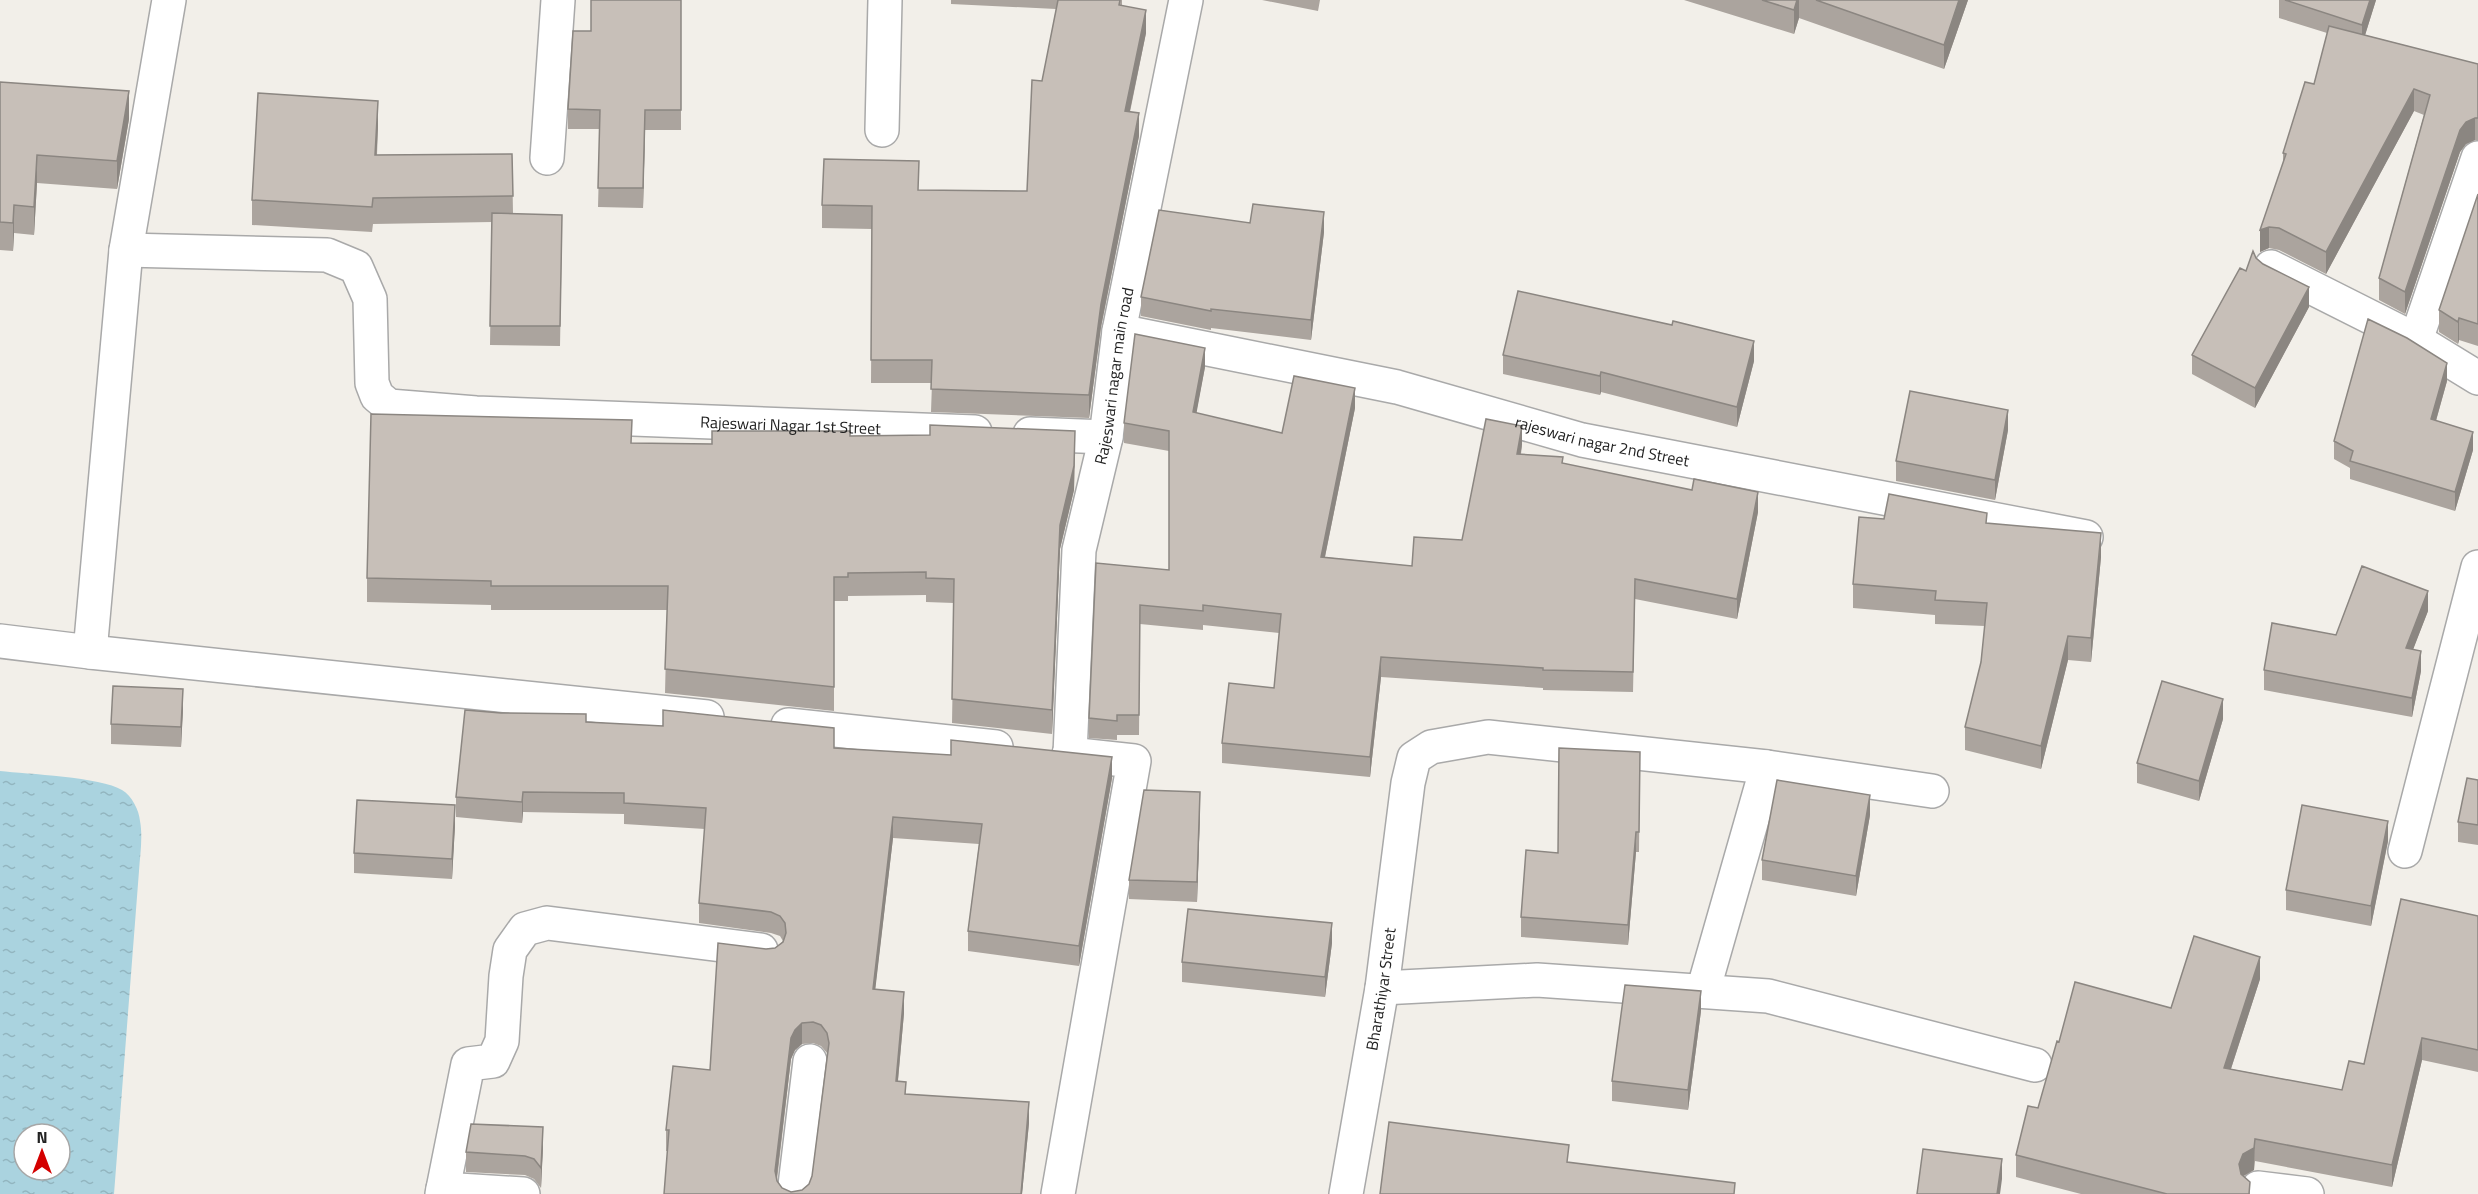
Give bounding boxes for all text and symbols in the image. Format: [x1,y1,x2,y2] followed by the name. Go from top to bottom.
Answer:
[1088,285,1140,467] street label: Rajeswari nagar main road
[1512,409,1692,472] street label: rajeswari nagar 2nd Street
[700,410,882,440] street label: Rajeswari Nagar 1st Street
[1359,926,1402,1052] street label: Bharathiyar Street
[12,1122,72,1182] north arrow
[36,1125,48,1149] text: N

